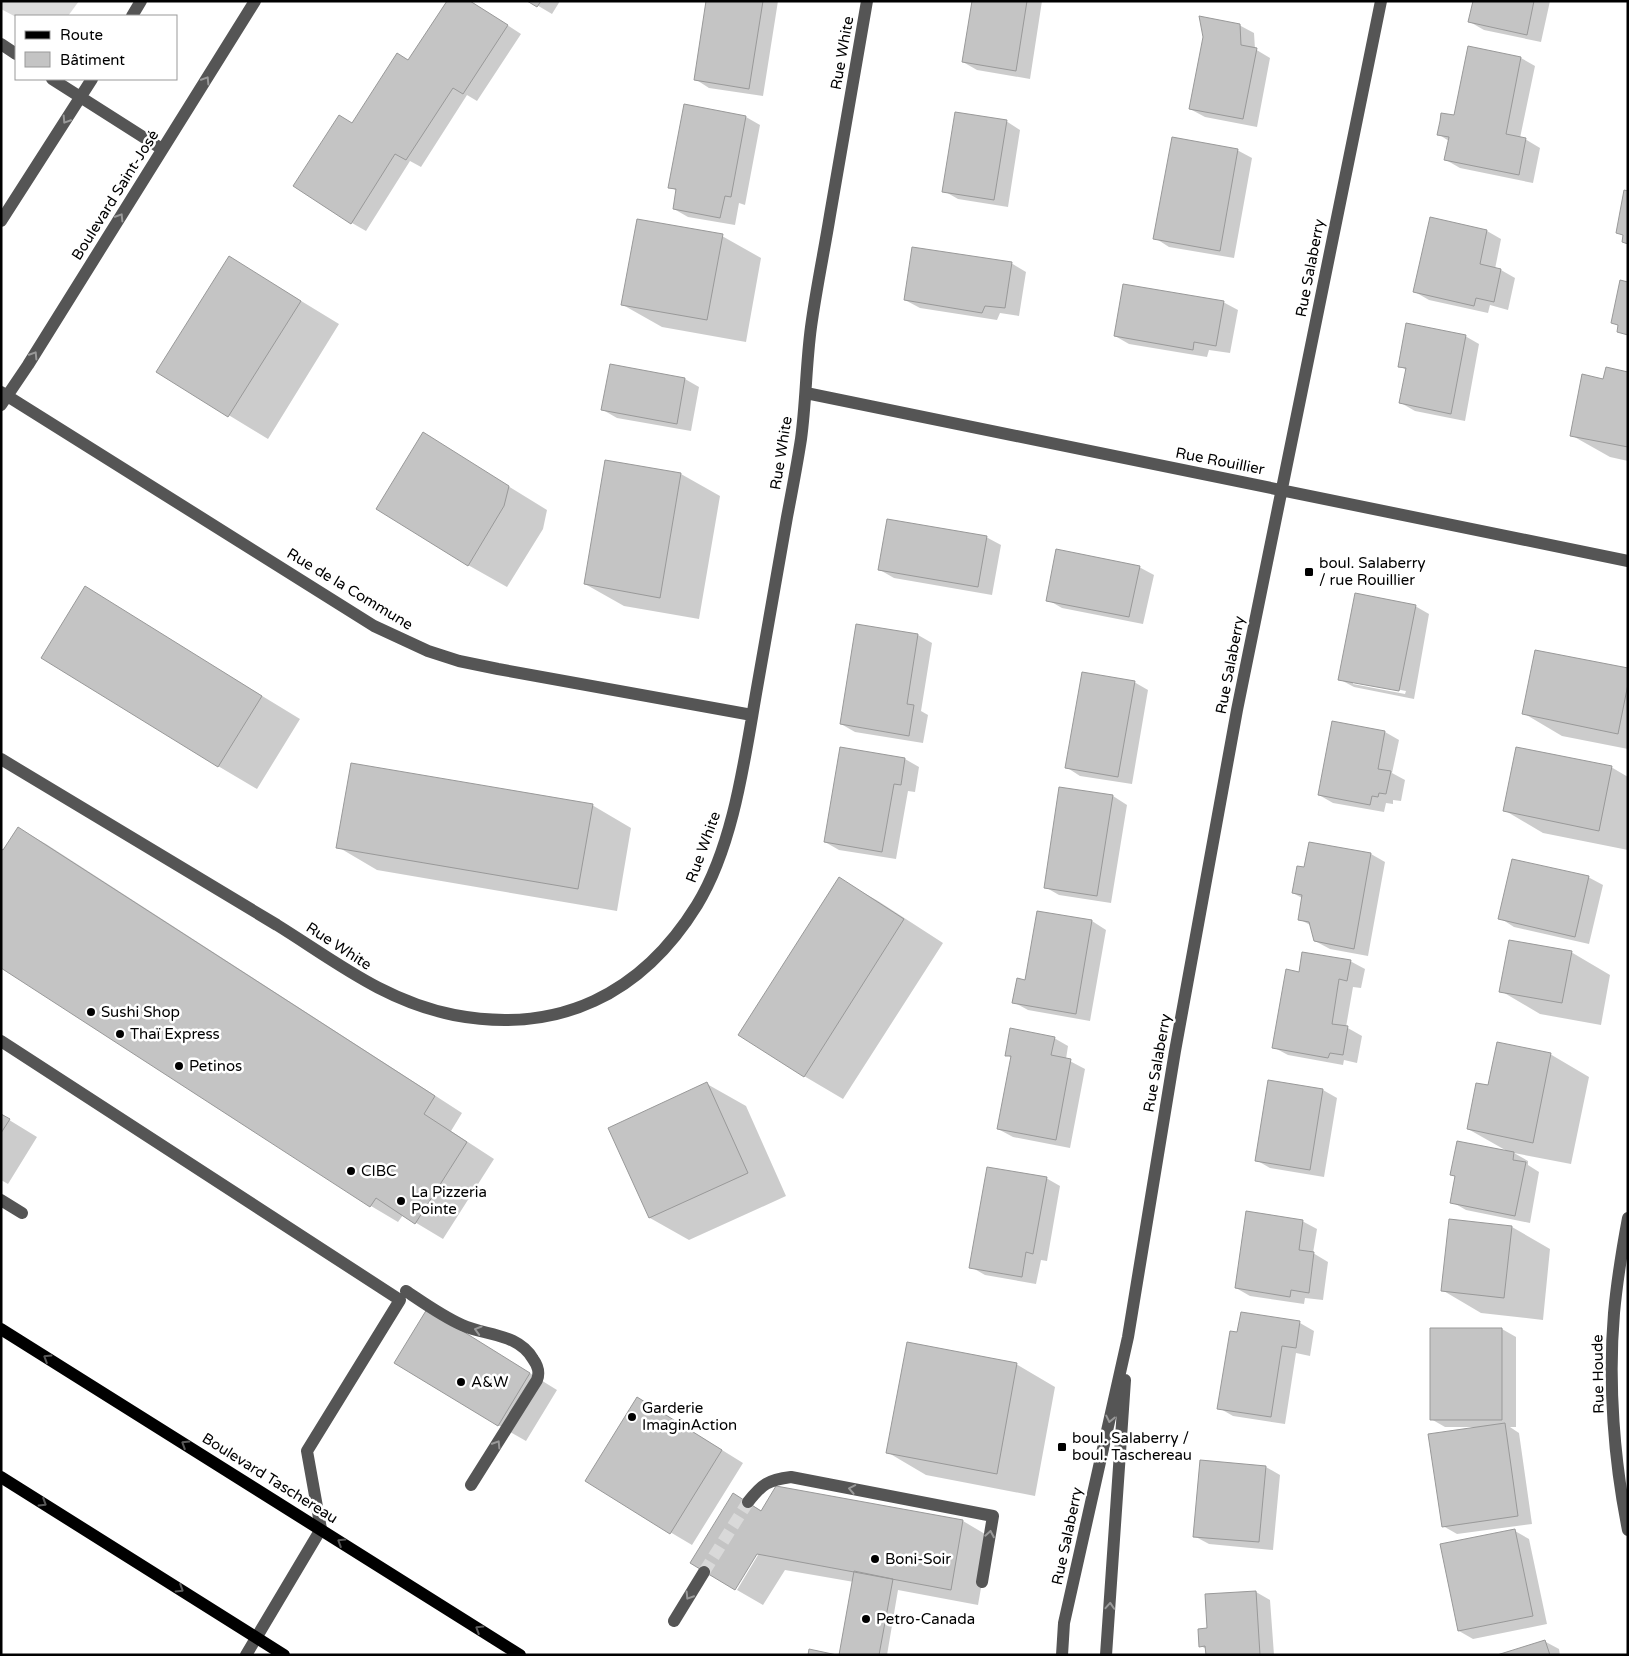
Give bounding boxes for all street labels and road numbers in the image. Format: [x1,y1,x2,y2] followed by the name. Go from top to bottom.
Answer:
[827,15,857,91] street label: Rue White
[68,127,162,263] street label: Boulevard Saint-José
[1292,217,1328,319] street label: Rue Salaberry
[766,415,796,491] street label: Rue White
[1174,444,1266,478] street label: Rue Rouillier
[284,544,416,634] street label: Rue de la Commune
[1212,614,1248,716] street label: Rue Salaberry
[682,809,724,885] street label: Rue White
[303,918,375,974] street label: Rue White
[1139,1012,1175,1114] street label: Rue Salaberry
[1588,1334,1608,1414] street label: Rue Houde
[199,1429,341,1527] street label: Boulevard Taschereau
[1048,1485,1086,1587] street label: Rue Salaberry

